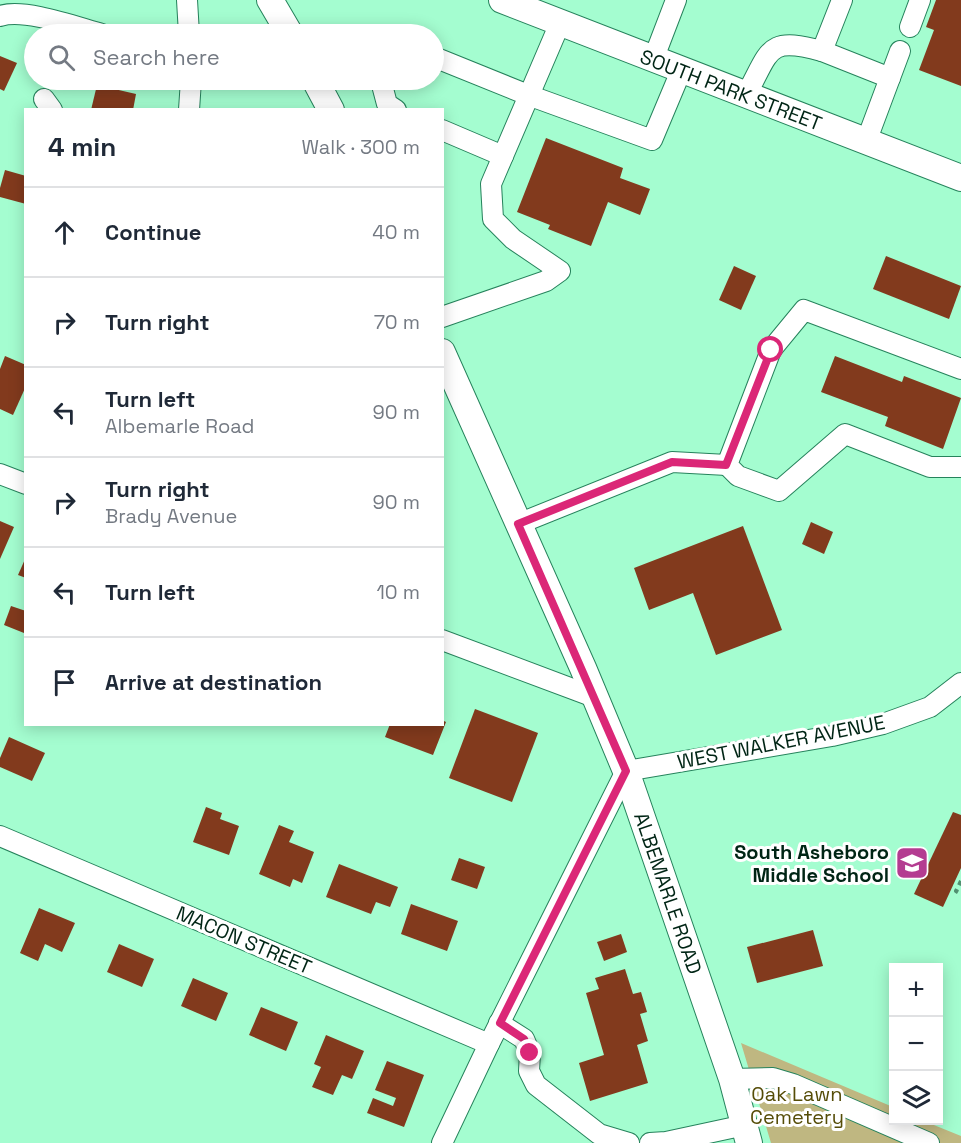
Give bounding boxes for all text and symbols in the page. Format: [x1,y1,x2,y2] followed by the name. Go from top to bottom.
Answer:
[24,24,444,90] search box
[45,41,78,74] icon: search
[93,43,220,71] text: Search here
[636,43,826,137] street label: SOUTH PARK STREET
[48,130,116,164] text: 4 min
[301,134,420,160] text: Walk · 300 m
[48,216,81,249] icon: ahead
[105,218,201,246] text: Continue
[372,219,420,245] text: 40 m
[48,306,81,339] icon: right
[105,308,210,336] text: Turn right
[374,309,420,335] text: 70 m
[757,336,783,362] route start
[105,385,195,413] text: Turn left
[48,396,81,429] icon: left
[373,399,420,425] text: 90 m
[105,413,254,439] text: Albemarle Road
[105,475,210,503] text: Turn right
[48,486,81,519] icon: right
[373,489,420,515] text: 90 m
[105,503,237,529] text: Brady Avenue
[48,576,81,609] icon: left
[105,578,195,606] text: Turn left
[376,579,420,605] text: 10 m
[48,666,81,699] icon: arrive
[105,668,322,696] text: Arrive at destination
[675,709,887,775] street label: WEST WALKER AVENUE
[628,809,708,977] street label: ALBEMARLE ROAD
[734,839,889,888] place label: South Asheboro Middle School
[894,845,930,881] school or university icon: South Asheboro Middle School
[172,900,316,980] street label: MACON STREET
[889,963,943,1125] map controls
[889,963,943,1017] button: +
[889,1017,943,1071] button: −
[516,1039,542,1065] route end
[889,1071,943,1125] button: layers
[750,1081,844,1130] park label: Oak Lawn Cemetery

